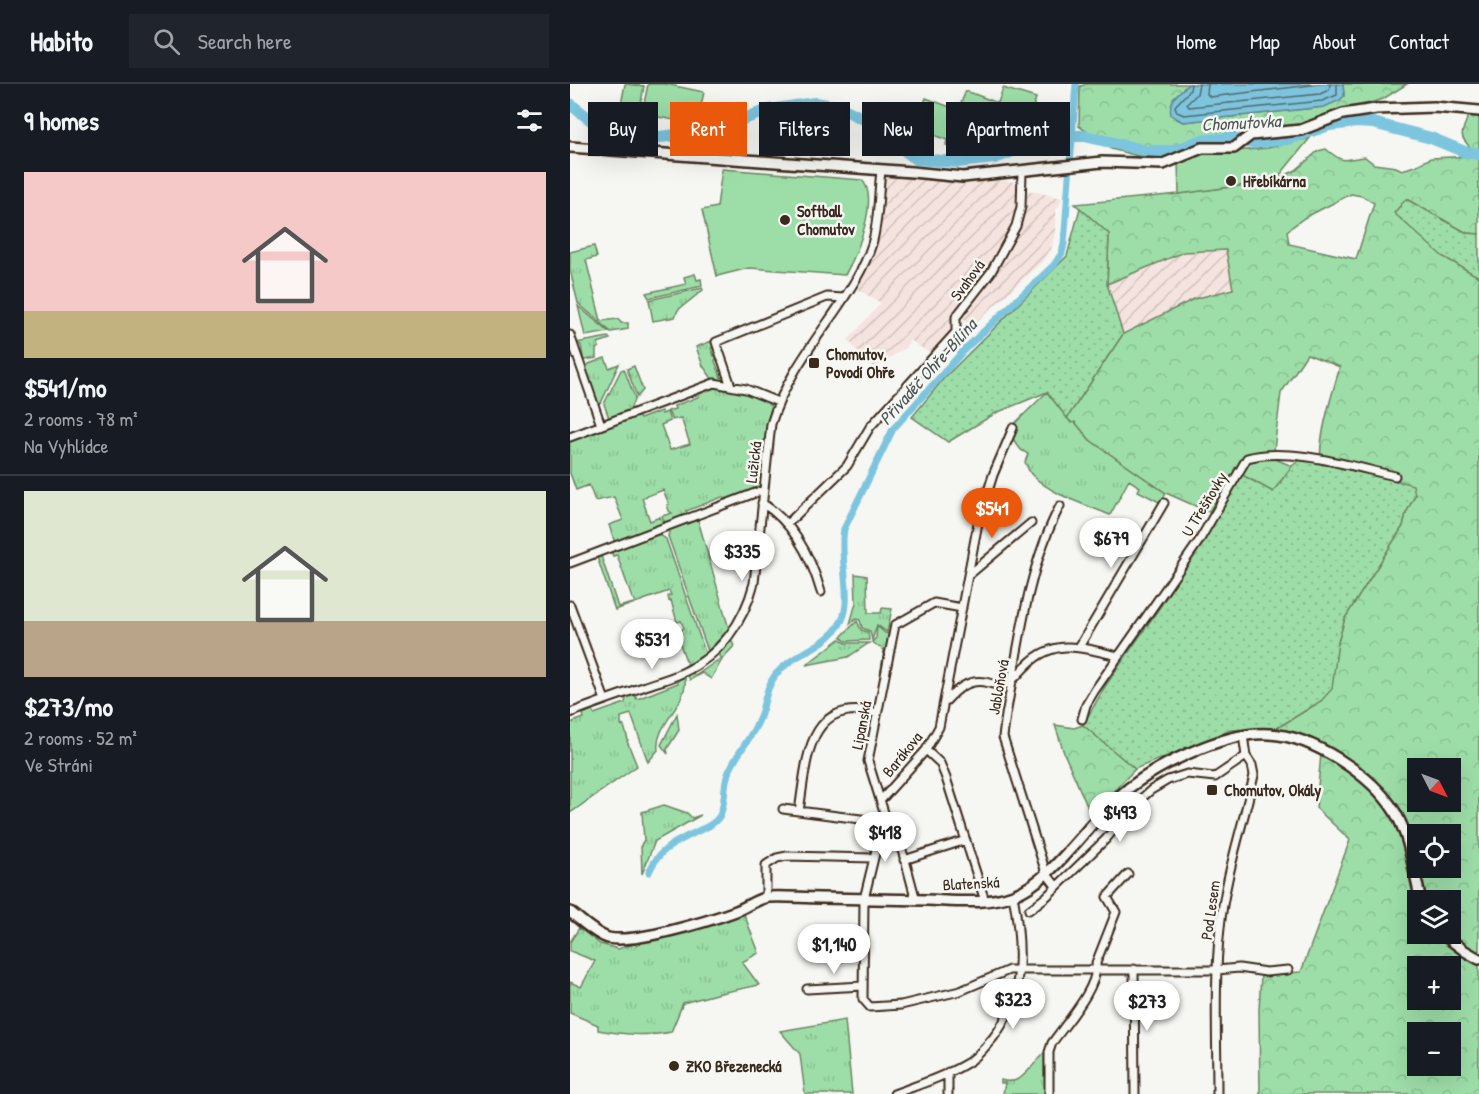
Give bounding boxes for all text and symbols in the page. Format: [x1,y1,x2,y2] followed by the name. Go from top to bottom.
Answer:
[129,14,549,68] search box
[30,22,93,60] text: Habito
[150,25,183,58] icon: search
[198,26,292,56] text: Search here
[1176,27,1217,56] text: Home
[1250,27,1280,56] text: Map
[1313,27,1356,56] text: About
[1389,27,1449,56] text: Contact
[588,102,658,156] chip: Buy
[670,102,747,156] chip: Rent
[759,102,850,156] chip: Filters
[862,102,934,156] chip: New
[946,102,1070,156] chip: Apartment
[24,103,99,138] text: 9 homes
[513,104,546,137] icon: filters
[1201,108,1283,137] water label: Chomutovka
[1243,170,1306,192] place label: Hřebíkárna
[1224,174,1238,188] marker: Hřebíkárna
[797,200,855,240] place label: Softball Chomutov
[231,211,339,319] icon: home
[778,213,792,227] marker: Softball Chomutov
[945,255,989,305] street label: Svahová
[873,312,983,430] water label: Přivaděč Ohře-Bílina
[826,343,895,383] place label: Chomutov, Povodí Ohře
[807,356,821,370] marker: Chomutov, Povodí Ohře
[24,370,107,405] text: $541/mo
[24,405,138,432] text: 2 rooms · 78 m²
[24,432,109,459] text: Na Vyhlídce
[740,440,766,484] street label: Lužická
[1176,467,1232,541] street label: U Třešňovky
[956,488,1028,539] pin: $541
[975,494,1009,521] text: $541
[1075,518,1147,569] pin: $679
[1093,524,1129,551] text: $679
[231,530,339,638] icon: home
[706,531,778,582] pin: $335
[724,537,760,564] text: $335
[616,619,688,670] pin: $531
[635,625,669,652] text: $531
[982,658,1014,716] street label: Jabloňová
[24,689,113,724] text: $273/mo
[846,699,876,751] street label: Lipanská
[24,724,137,751] text: 2 rooms · 52 m²
[877,727,927,781] street label: Barákova
[24,751,93,778] text: Ve Stráni
[1407,758,1461,812] north arrow
[1407,758,1461,1076] map controls
[1224,779,1322,802] place label: Chomutov, Okály
[1205,783,1219,797] marker: Chomutov, Okály
[1084,792,1156,843] pin: $493
[1103,798,1137,825] text: $493
[849,812,921,863] pin: $418
[868,818,902,845] text: $418
[1407,824,1461,878] button: locate
[942,871,1000,895] street label: Blatenská
[1195,879,1225,941] street label: Pod Lesem
[1407,890,1461,944] button: layers
[785,924,883,975] pin: $1,140
[811,930,857,957] text: $1,140
[1407,956,1461,1010] button: +
[977,979,1049,1030] pin: $323
[1111,981,1183,1032] pin: $273
[994,985,1032,1012] text: $323
[1128,987,1166,1014] text: $273
[1407,1022,1461,1076] button: −
[686,1055,782,1077] place label: ZKO Březenecká
[667,1059,681,1073] marker: ZKO Březenecká

